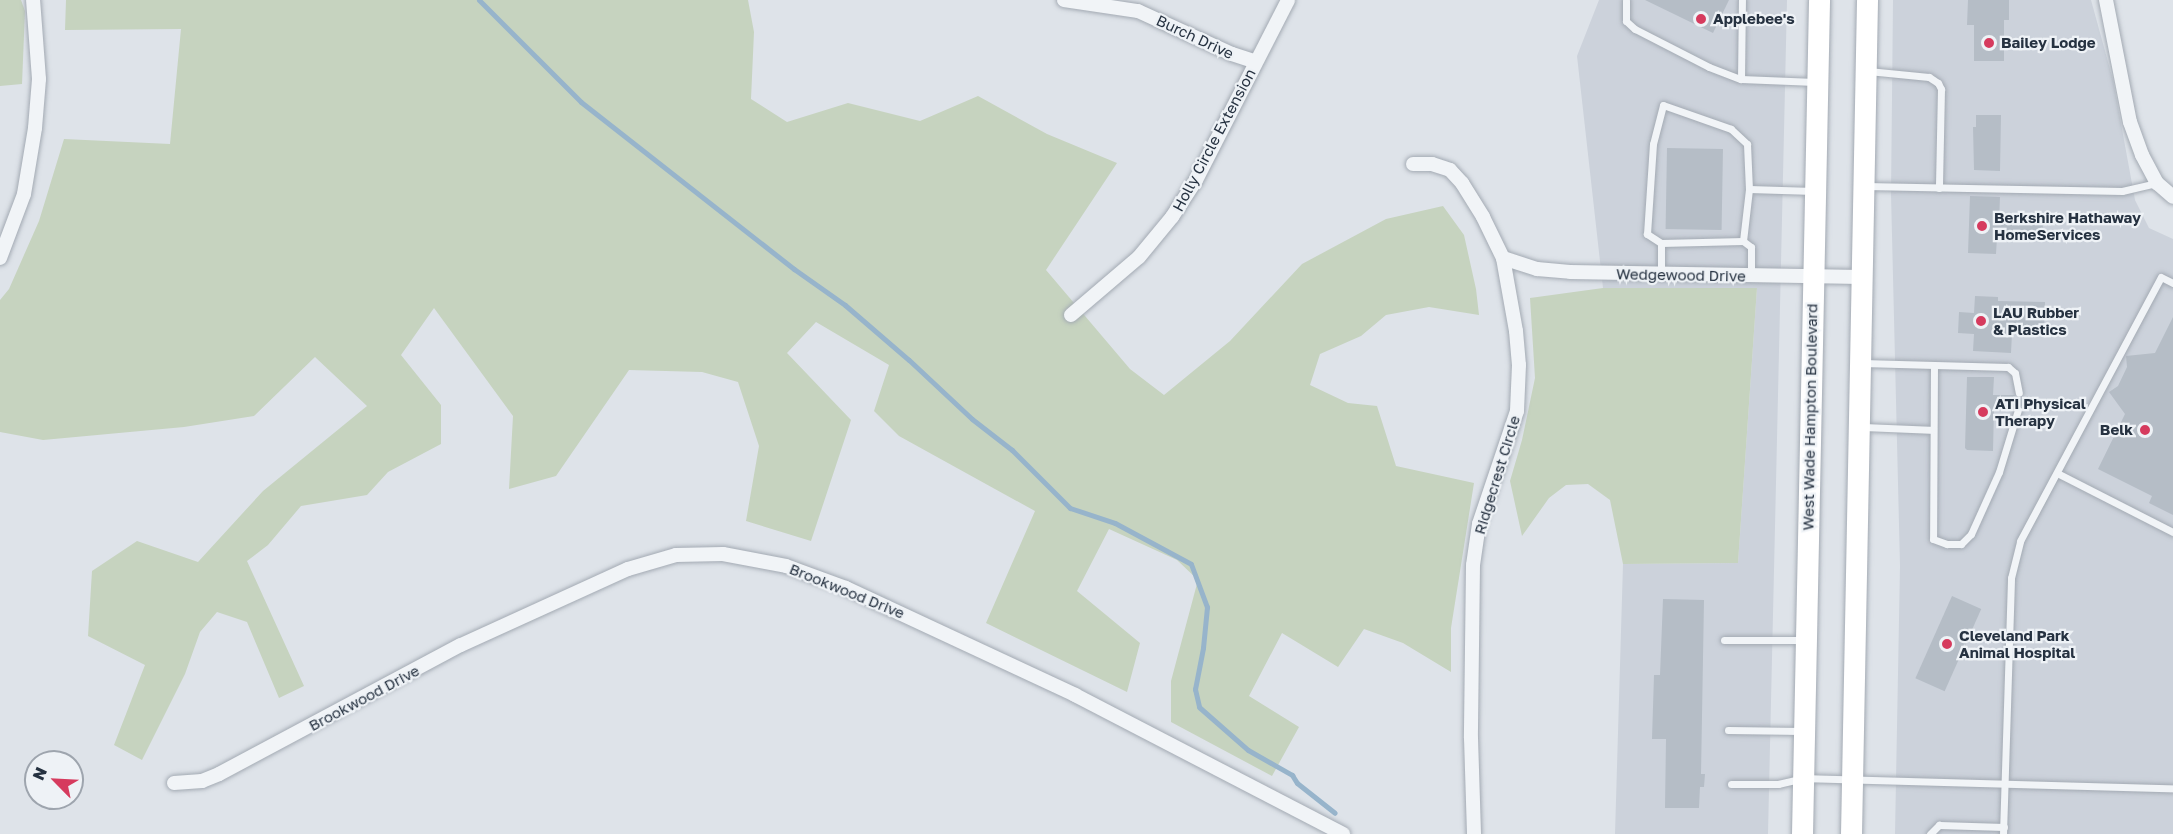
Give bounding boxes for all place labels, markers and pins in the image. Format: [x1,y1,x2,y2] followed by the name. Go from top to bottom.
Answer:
[1713,10,1795,28] place label: Applebee's
[1694,12,1708,26] marker: Applebee's
[2001,34,2095,52] place label: Bailey Lodge
[1982,36,1996,50] marker: Bailey Lodge
[1994,208,2141,243] place label: Berkshire Hathaway HomeServices
[1975,219,1989,233] marker: Berkshire Hathaway HomeServices
[1993,303,2079,338] place label: LAU Rubber & Plastics
[1974,314,1988,328] marker: LAU Rubber & Plastics
[1995,394,2086,429] place label: ATI Physical Therapy
[1976,405,1990,419] marker: ATI Physical Therapy
[2100,421,2133,439] place label: Belk
[2138,423,2152,437] marker: Belk
[1959,626,2075,661] place label: Cleveland Park Animal Hospital
[1940,637,1954,651] marker: Cleveland Park Animal Hospital

